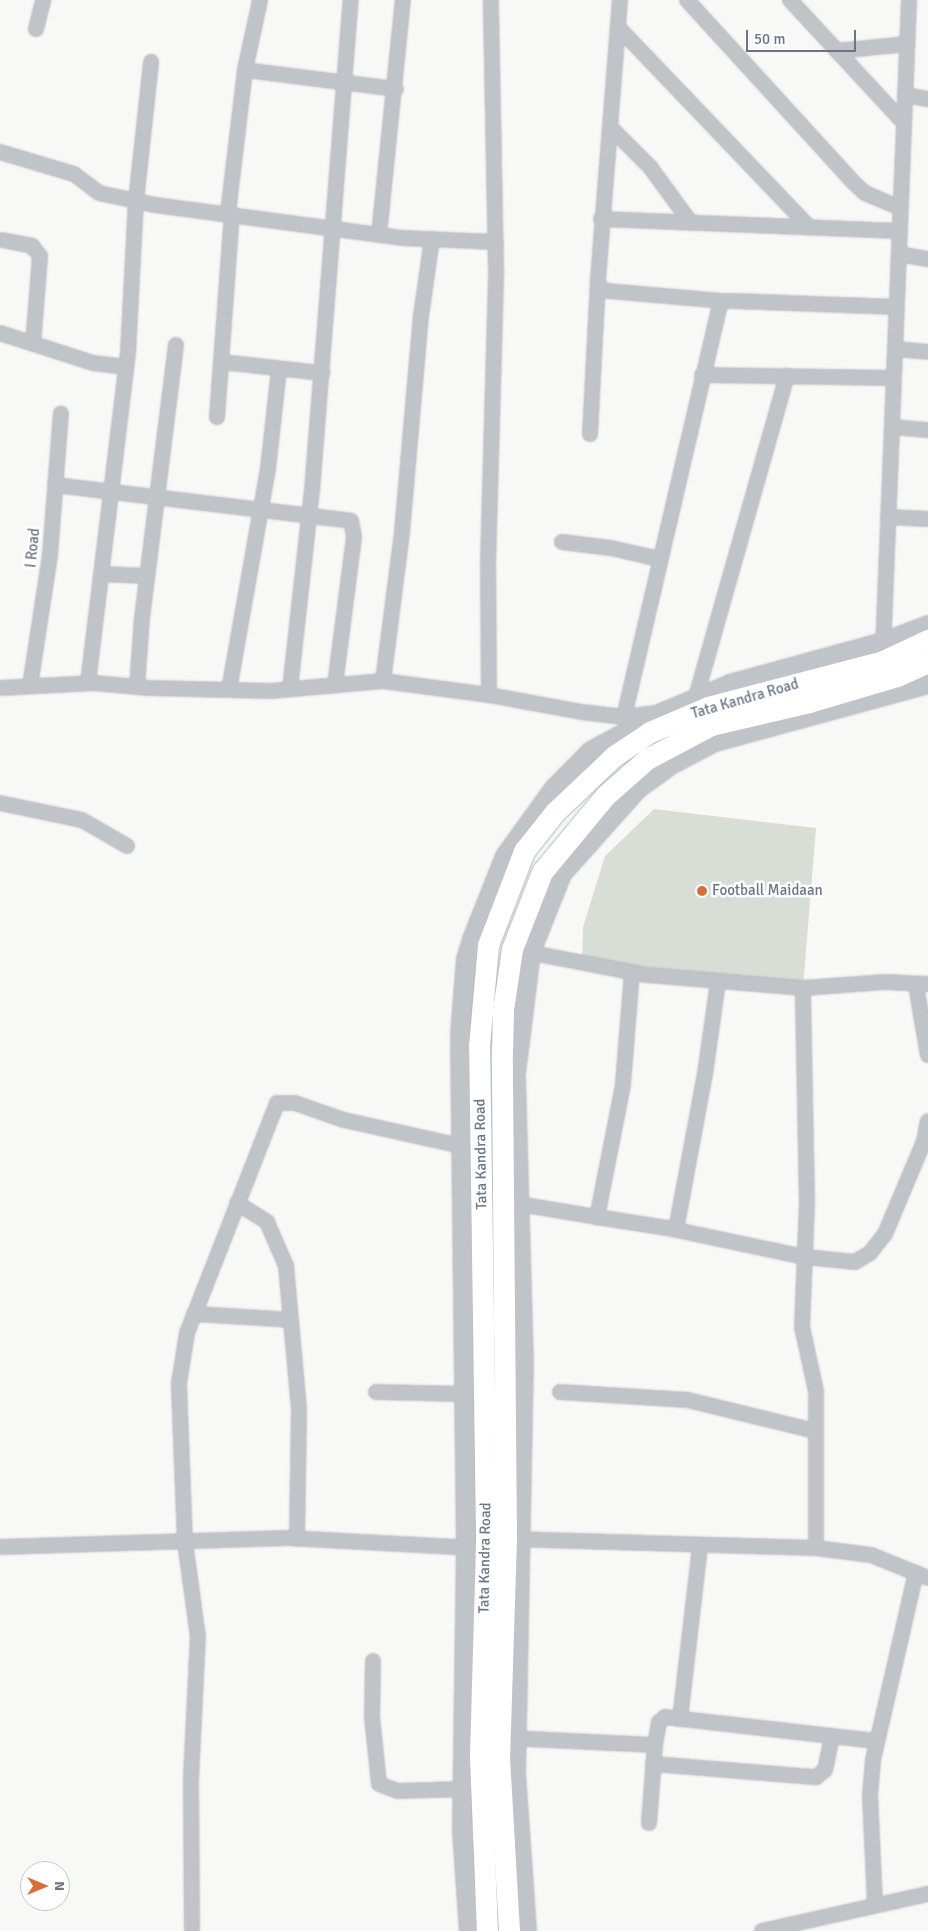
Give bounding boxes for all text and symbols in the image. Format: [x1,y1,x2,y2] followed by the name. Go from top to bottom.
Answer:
[748,20,858,52] scale bar
[754,30,785,48] text: 50 m
[22,527,44,569] street label: I Road
[689,675,801,723] street label: Tata Kandra Road
[712,882,823,900] place label: Football Maidaan
[696,885,708,897] marker: Football Maidaan
[471,1098,491,1210] street label: Tata Kandra Road
[475,1502,495,1614] street label: Tata Kandra Road
[20,1861,70,1911] north arrow
[51,1881,68,1891] text: N

